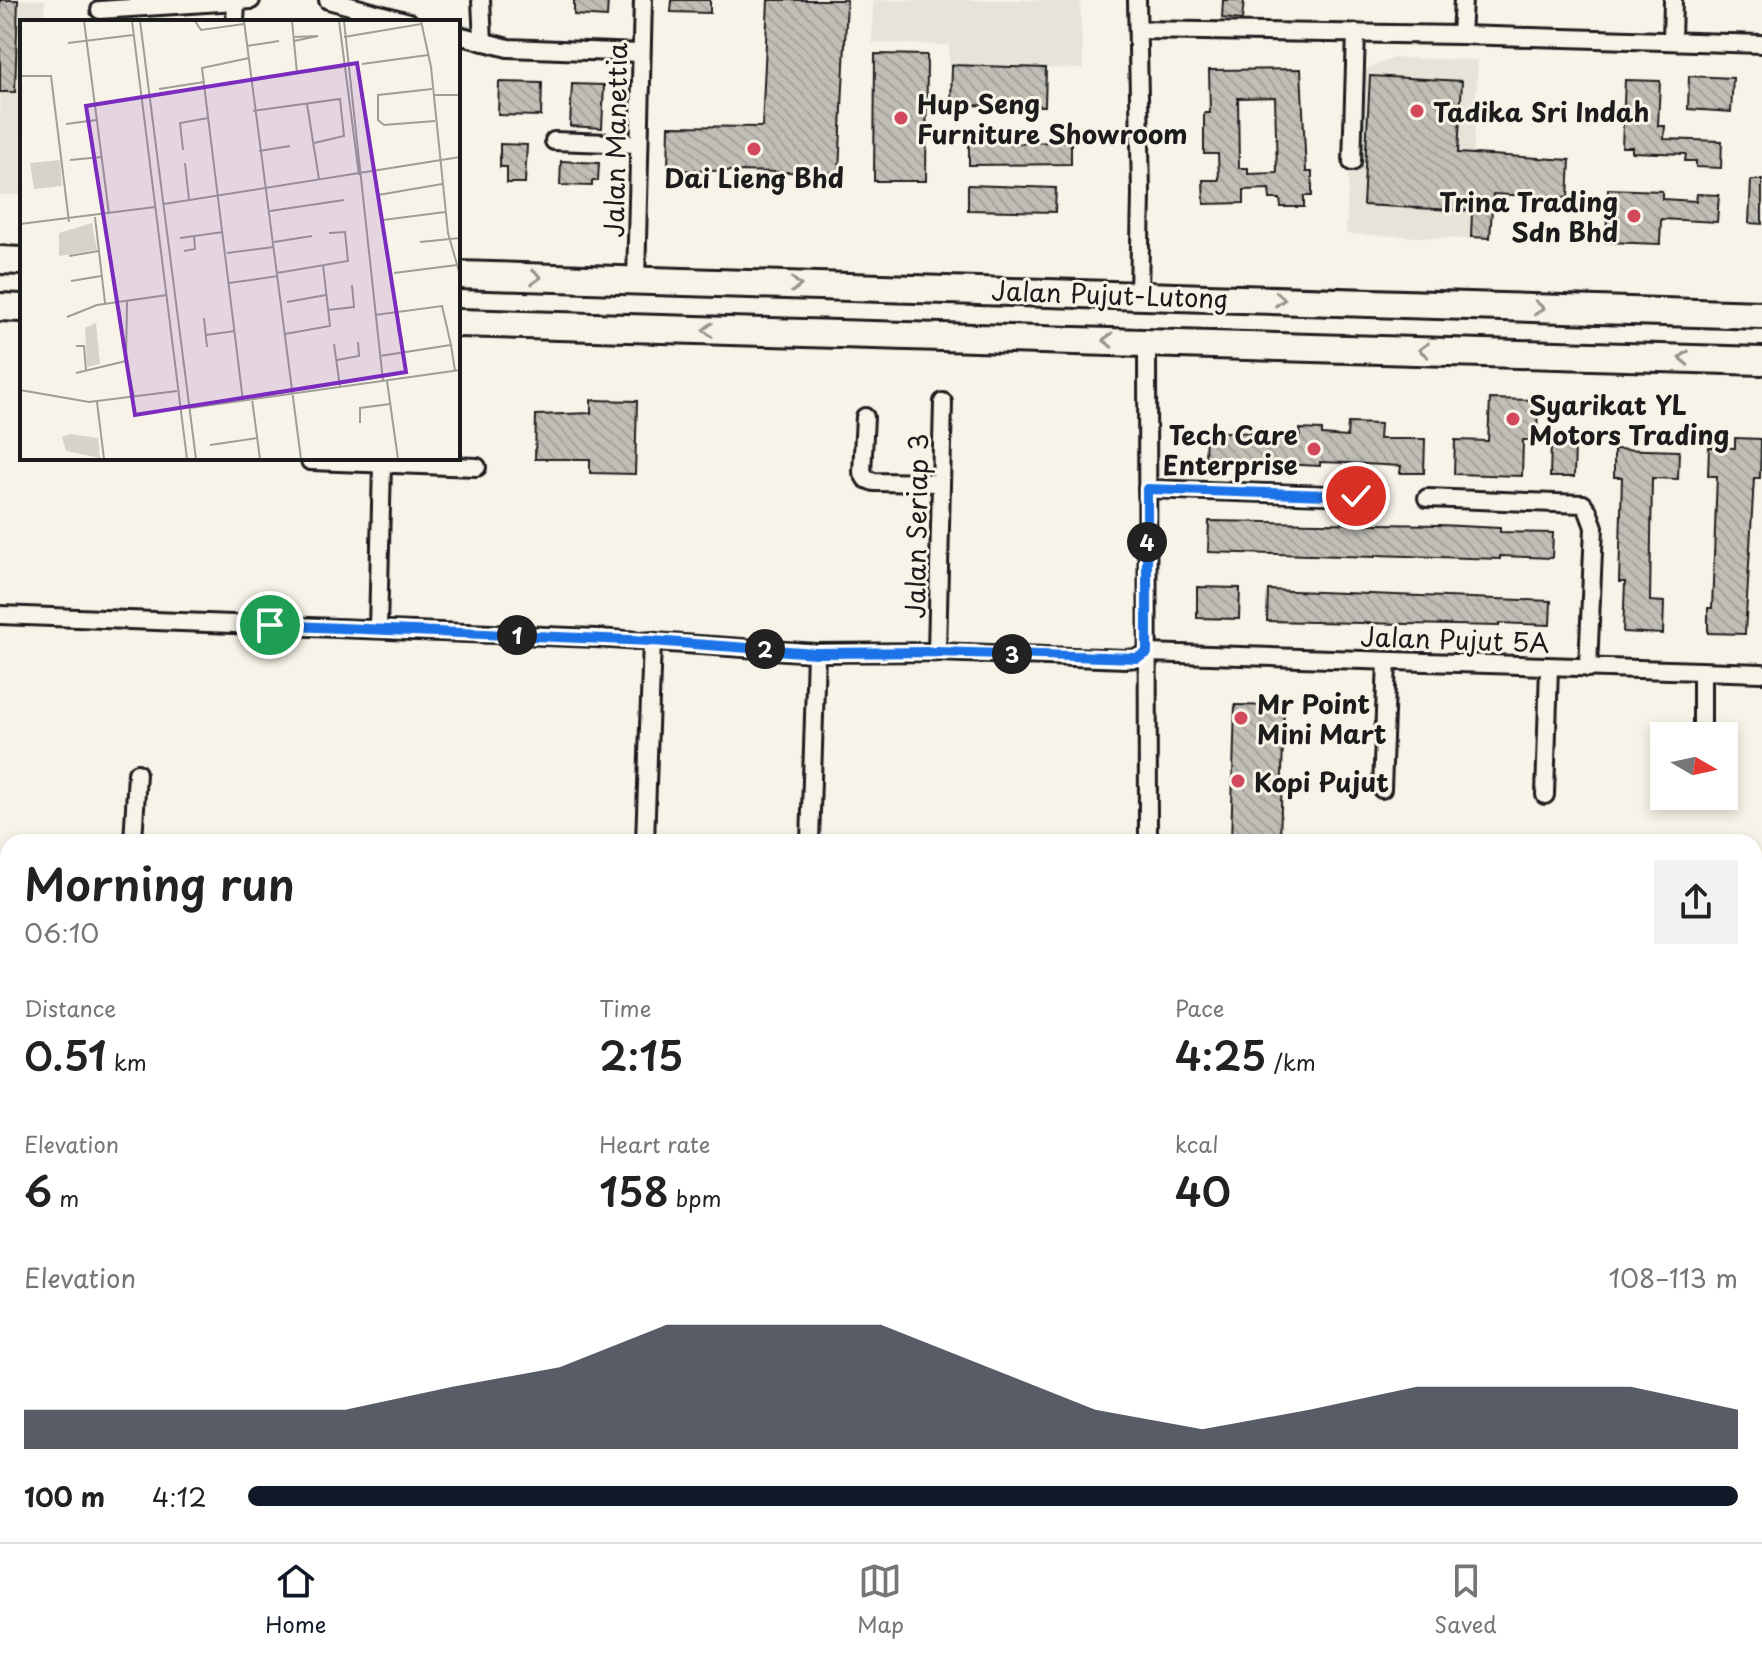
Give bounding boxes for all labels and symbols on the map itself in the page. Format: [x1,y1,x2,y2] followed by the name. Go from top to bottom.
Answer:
[20,20,460,460] inset map
[594,42,636,238] street label: Jalan Manettia
[917,84,1188,153] place label: Hup Seng Furniture Showroom
[1433,92,1649,131] place label: Tadika Sri Indah
[1408,102,1426,120] marker: Tadika Sri Indah
[892,109,910,127] marker: Hup Seng Furniture Showroom
[745,140,763,158] marker: Dai Lieng Bhd
[664,158,844,197] place label: Dai Lieng Bhd
[1439,182,1618,251] place label: Trina Trading Sdn Bhd
[1625,207,1643,225] marker: Trina Trading Sdn Bhd
[530,269,543,286] one-way arrow
[991,270,1229,318] street label: Jalan Pujut-Lutong
[790,277,803,294] one-way arrow
[1274,291,1287,308] one-way arrow
[1533,299,1546,316] one-way arrow
[701,321,714,338] one-way arrow
[1101,332,1114,349] one-way arrow
[1417,342,1430,359] one-way arrow
[1677,350,1690,367] one-way arrow
[1529,385,1729,454] place label: Syarikat YL Motors Trading
[1504,410,1522,428] marker: Syarikat YL Motors Trading
[1163,415,1298,484] place label: Tech Care Enterprise
[895,433,937,619] street label: Jalan Seriap 3
[1305,440,1323,458] marker: Tech Care Enterprise
[1322,462,1390,530] pin
[1127,522,1167,562] pin: 4
[236,591,304,659] pin
[497,615,537,655] pin: 1
[1360,616,1550,662] street label: Jalan Pujut 5A
[745,629,785,669] pin: 2
[992,634,1032,674] pin: 3
[1257,684,1387,753] place label: Mr Point Mini Mart
[1232,709,1250,727] marker: Mr Point Mini Mart
[1650,722,1738,810] north arrow
[1254,762,1389,801] place label: Kopi Pujut
[1229,772,1247,790] marker: Kopi Pujut

